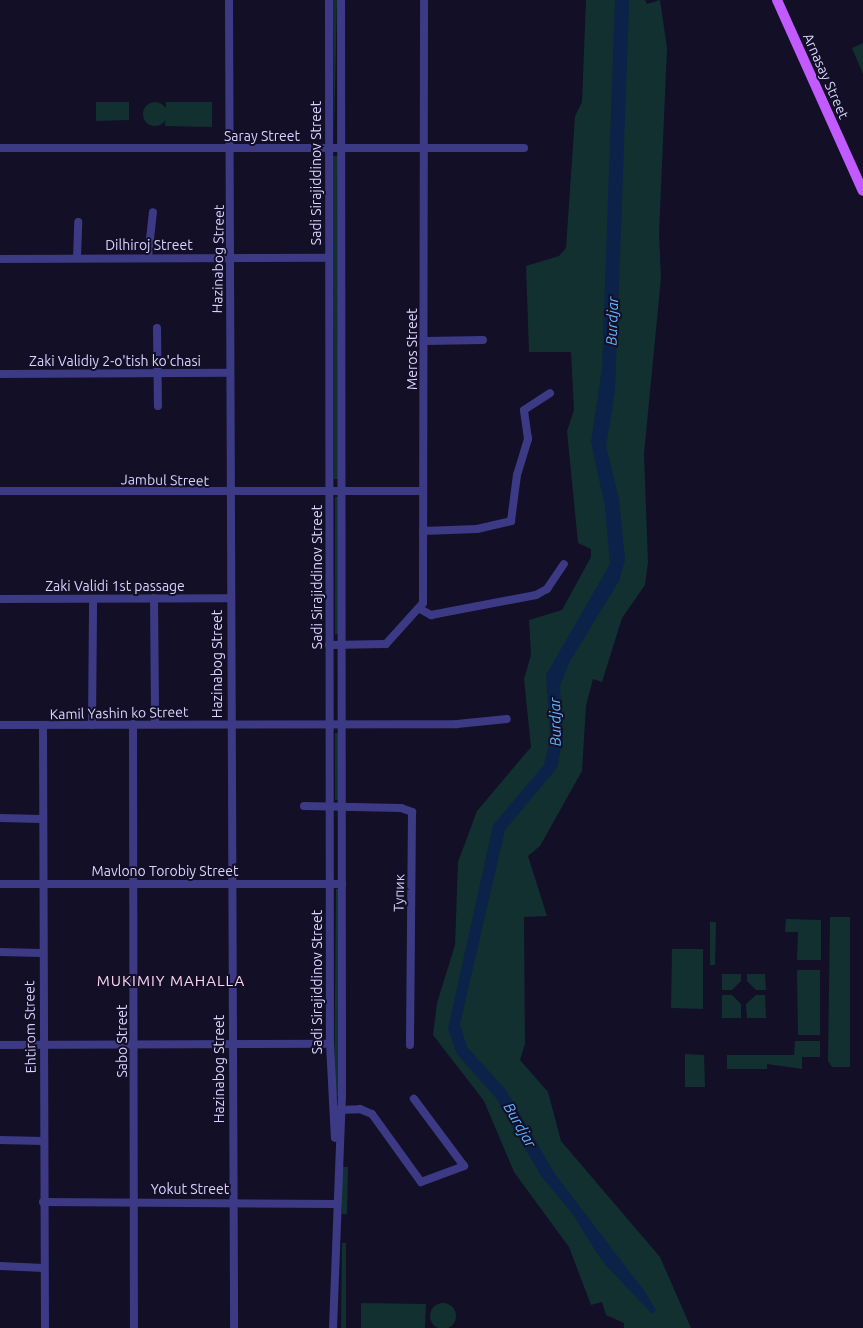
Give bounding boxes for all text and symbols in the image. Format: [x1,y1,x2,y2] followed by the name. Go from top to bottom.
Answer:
[800,31,852,121] street label: Arnasay Street
[308,101,324,245] street label: Sadi Sirajiddinov Street
[224,128,300,144] street label: Saray Street
[209,205,227,313] street label: Hazinabog Street
[105,237,193,253] street label: Dilhiroj Street
[602,296,622,346] water label: Burdjar
[404,308,420,390] street label: Meros Street
[29,353,201,369] street label: Zaki Validiy 2-o'tish ko'chasi
[121,471,209,489] street label: Jambul Street
[309,505,325,649] street label: Sadi Sirajiddinov Street
[45,578,185,594] street label: Zaki Validi 1st passage
[209,610,225,718] street label: Hazinabog Street
[546,697,564,747] water label: Burdjar
[49,703,189,723] street label: Kamil Yashin ko Street
[92,863,238,879] street label: Mavlono Torobiy Street
[390,874,408,912] street label: Тупик
[309,910,325,1054] street label: Sadi Sirajiddinov Street
[95,972,247,990] district label: MUKIMIY MAHALLA
[21,981,39,1073] street label: Ehtirom Street
[114,1004,130,1078] street label: Sabo Street
[211,1015,227,1123] street label: Hazinabog Street
[500,1099,540,1151] water label: Burdjar
[151,1181,229,1197] street label: Yokut Street

